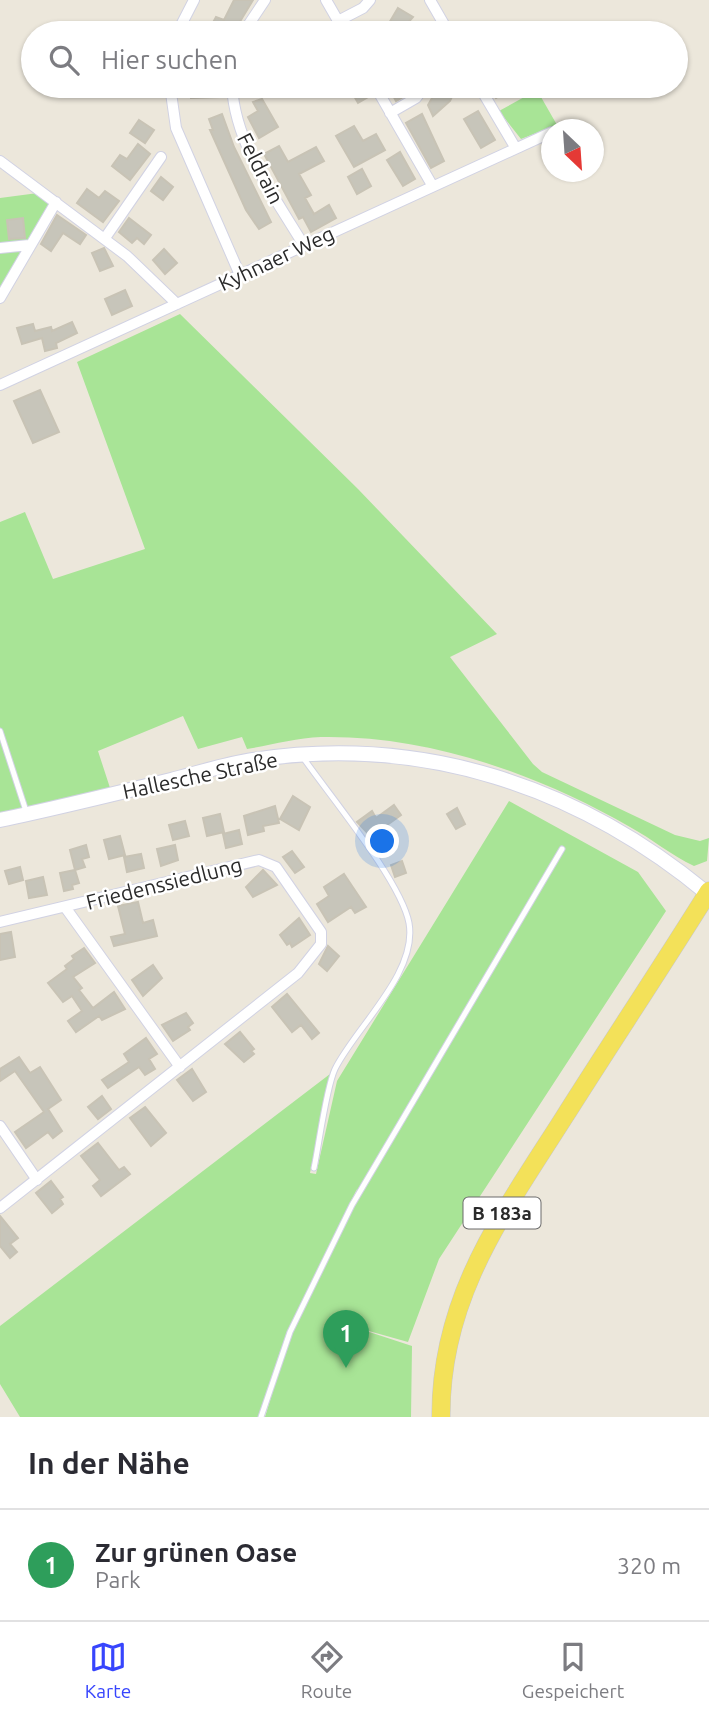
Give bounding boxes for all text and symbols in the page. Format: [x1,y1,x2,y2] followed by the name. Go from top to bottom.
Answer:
[21,21,688,98] search box
[45,41,83,79] icon: search
[101,45,238,74] text: Hier suchen
[541,119,604,182] north arrow
[233,129,289,207] street label: Feldrain
[214,221,338,295] street label: Kyhnaer Weg
[120,747,280,803] street label: Hallesche Straße
[365,824,399,858] your location
[83,852,245,914] street label: Friedenssiedlung
[463,1198,540,1228] road number: B 183a
[323,1310,369,1368] pin: 1
[28,1446,190,1480] text: In der Nähe
[95,1538,297,1567] text: Zur grünen Oase
[45,1553,57,1578] text: 1
[617,1553,681,1578] text: 320 m
[95,1567,141,1592] text: Park
[85,1638,131,1702] tab: Karte
[301,1638,352,1702] tab: Route
[522,1638,624,1702] tab: Gespeichert

